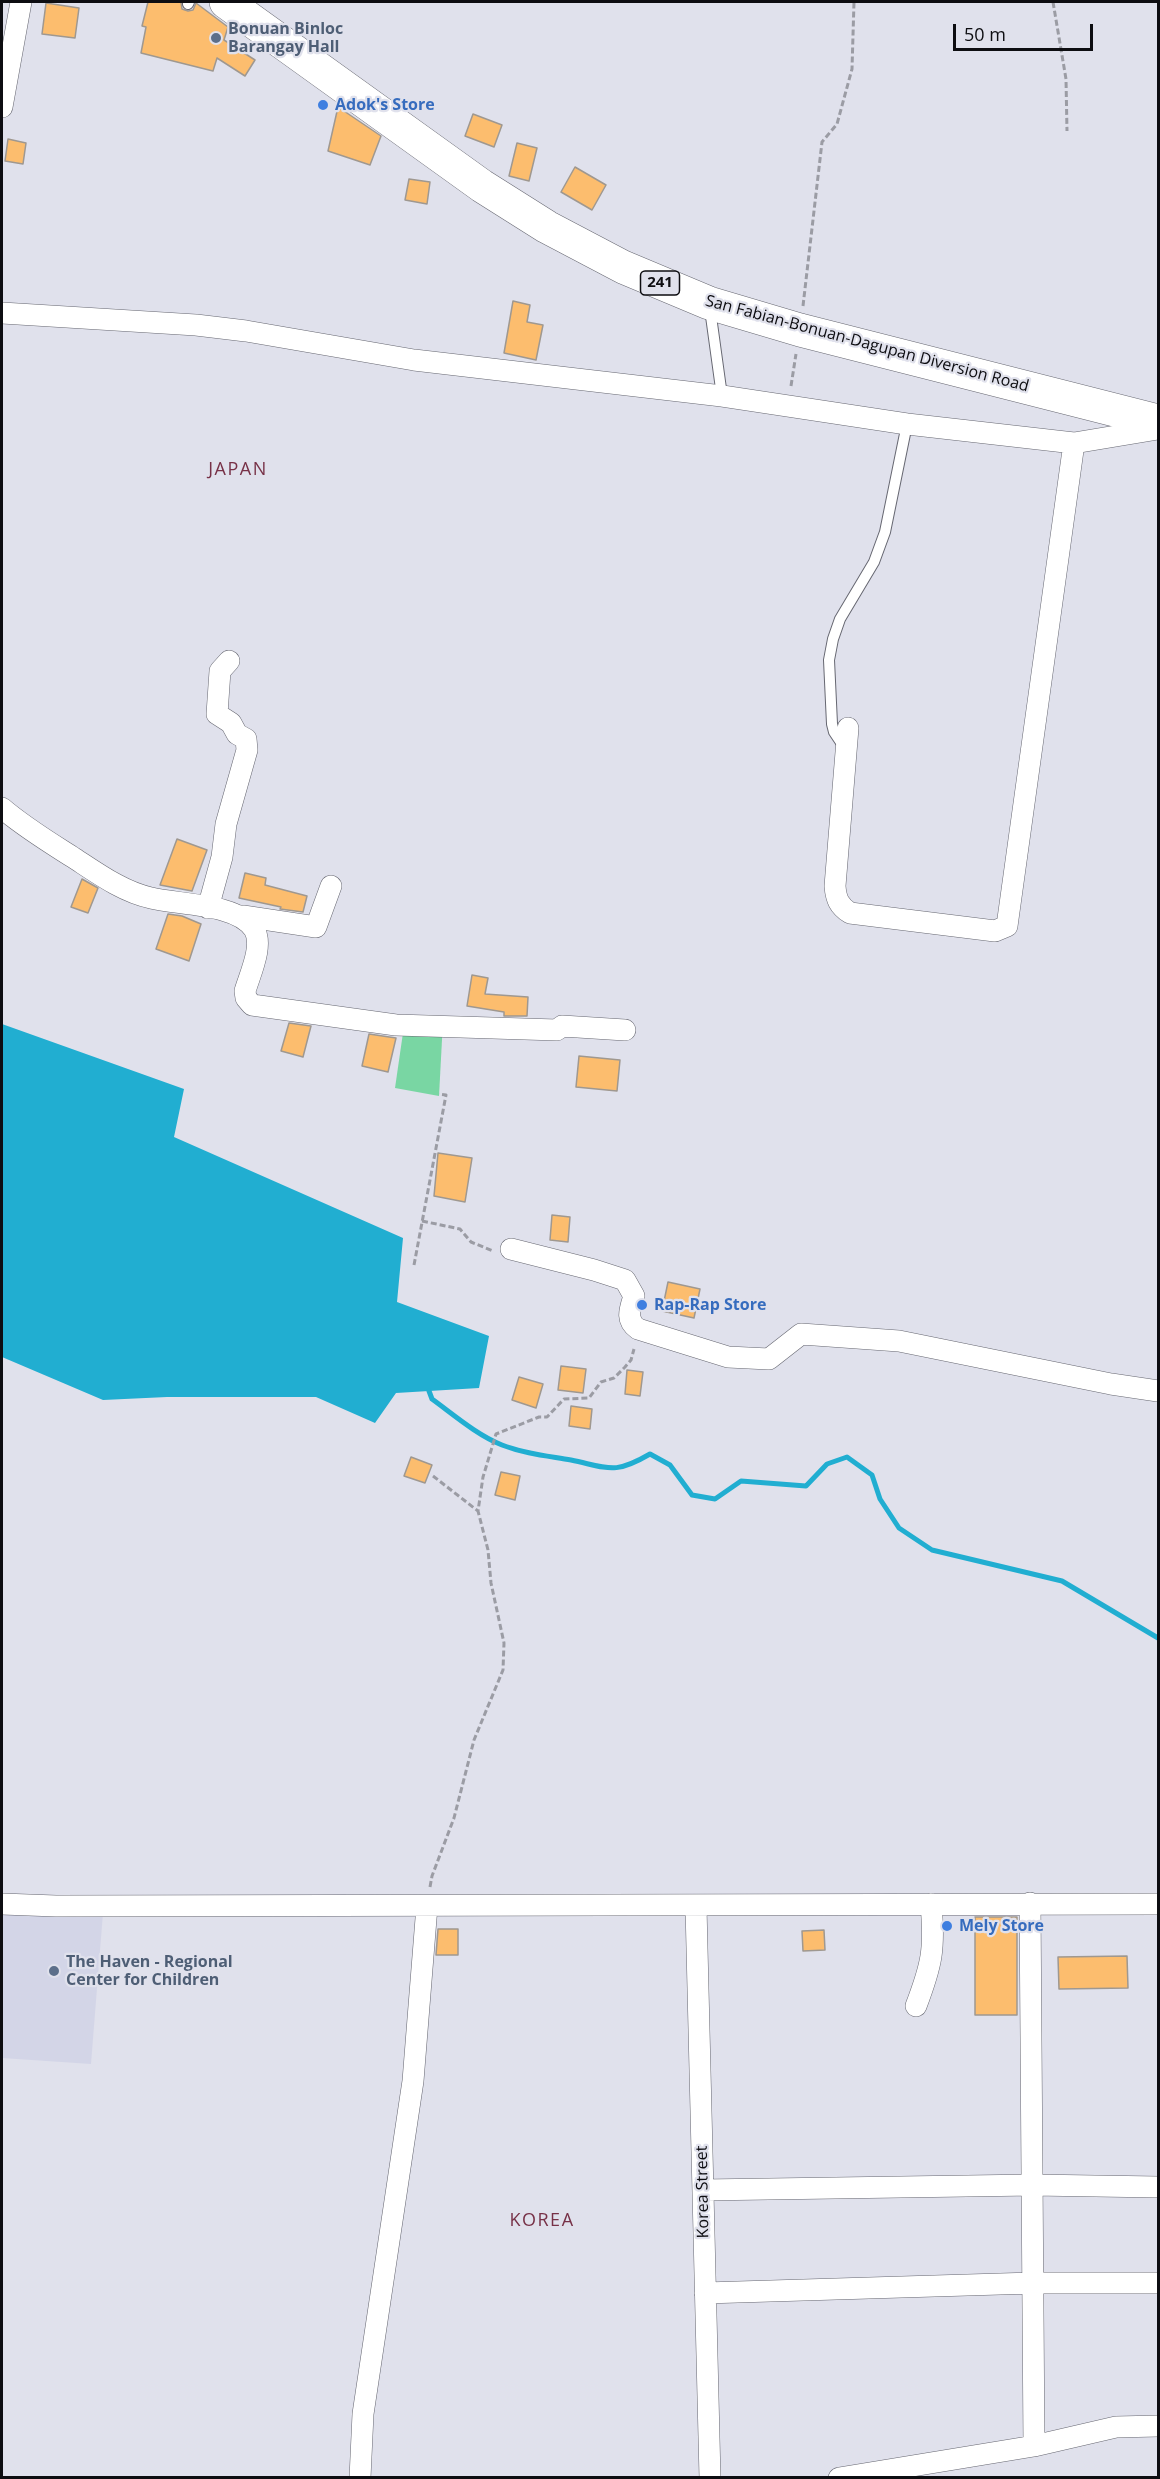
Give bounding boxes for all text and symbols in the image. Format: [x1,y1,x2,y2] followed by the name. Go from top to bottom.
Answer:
[956,12,1096,50] scale bar
[228,19,343,57] place label: Bonuan Binloc Barangay Hall
[964,22,1006,46] text: 50 m
[209,31,223,45] marker: Bonuan Binloc Barangay Hall
[335,95,435,115] place label: Adok's Store
[316,98,330,112] marker: Adok's Store
[640,271,680,295] road number: 241
[703,291,1031,397] street label: San Fabian-Bonuan-Dagupan Diversion Road
[208,459,268,481] district label: JAPAN
[654,1295,766,1315] place label: Rap-Rap Store
[635,1298,649,1312] marker: Rap-Rap Store
[959,1916,1044,1936] place label: Mely Store
[940,1919,954,1933] marker: Mely Store
[66,1952,233,1990] place label: The Haven - Regional Center for Children
[47,1964,61,1978] marker: The Haven - Regional Center for Children
[693,2145,713,2239] street label: Korea Street
[509,2210,575,2232] district label: KOREA

